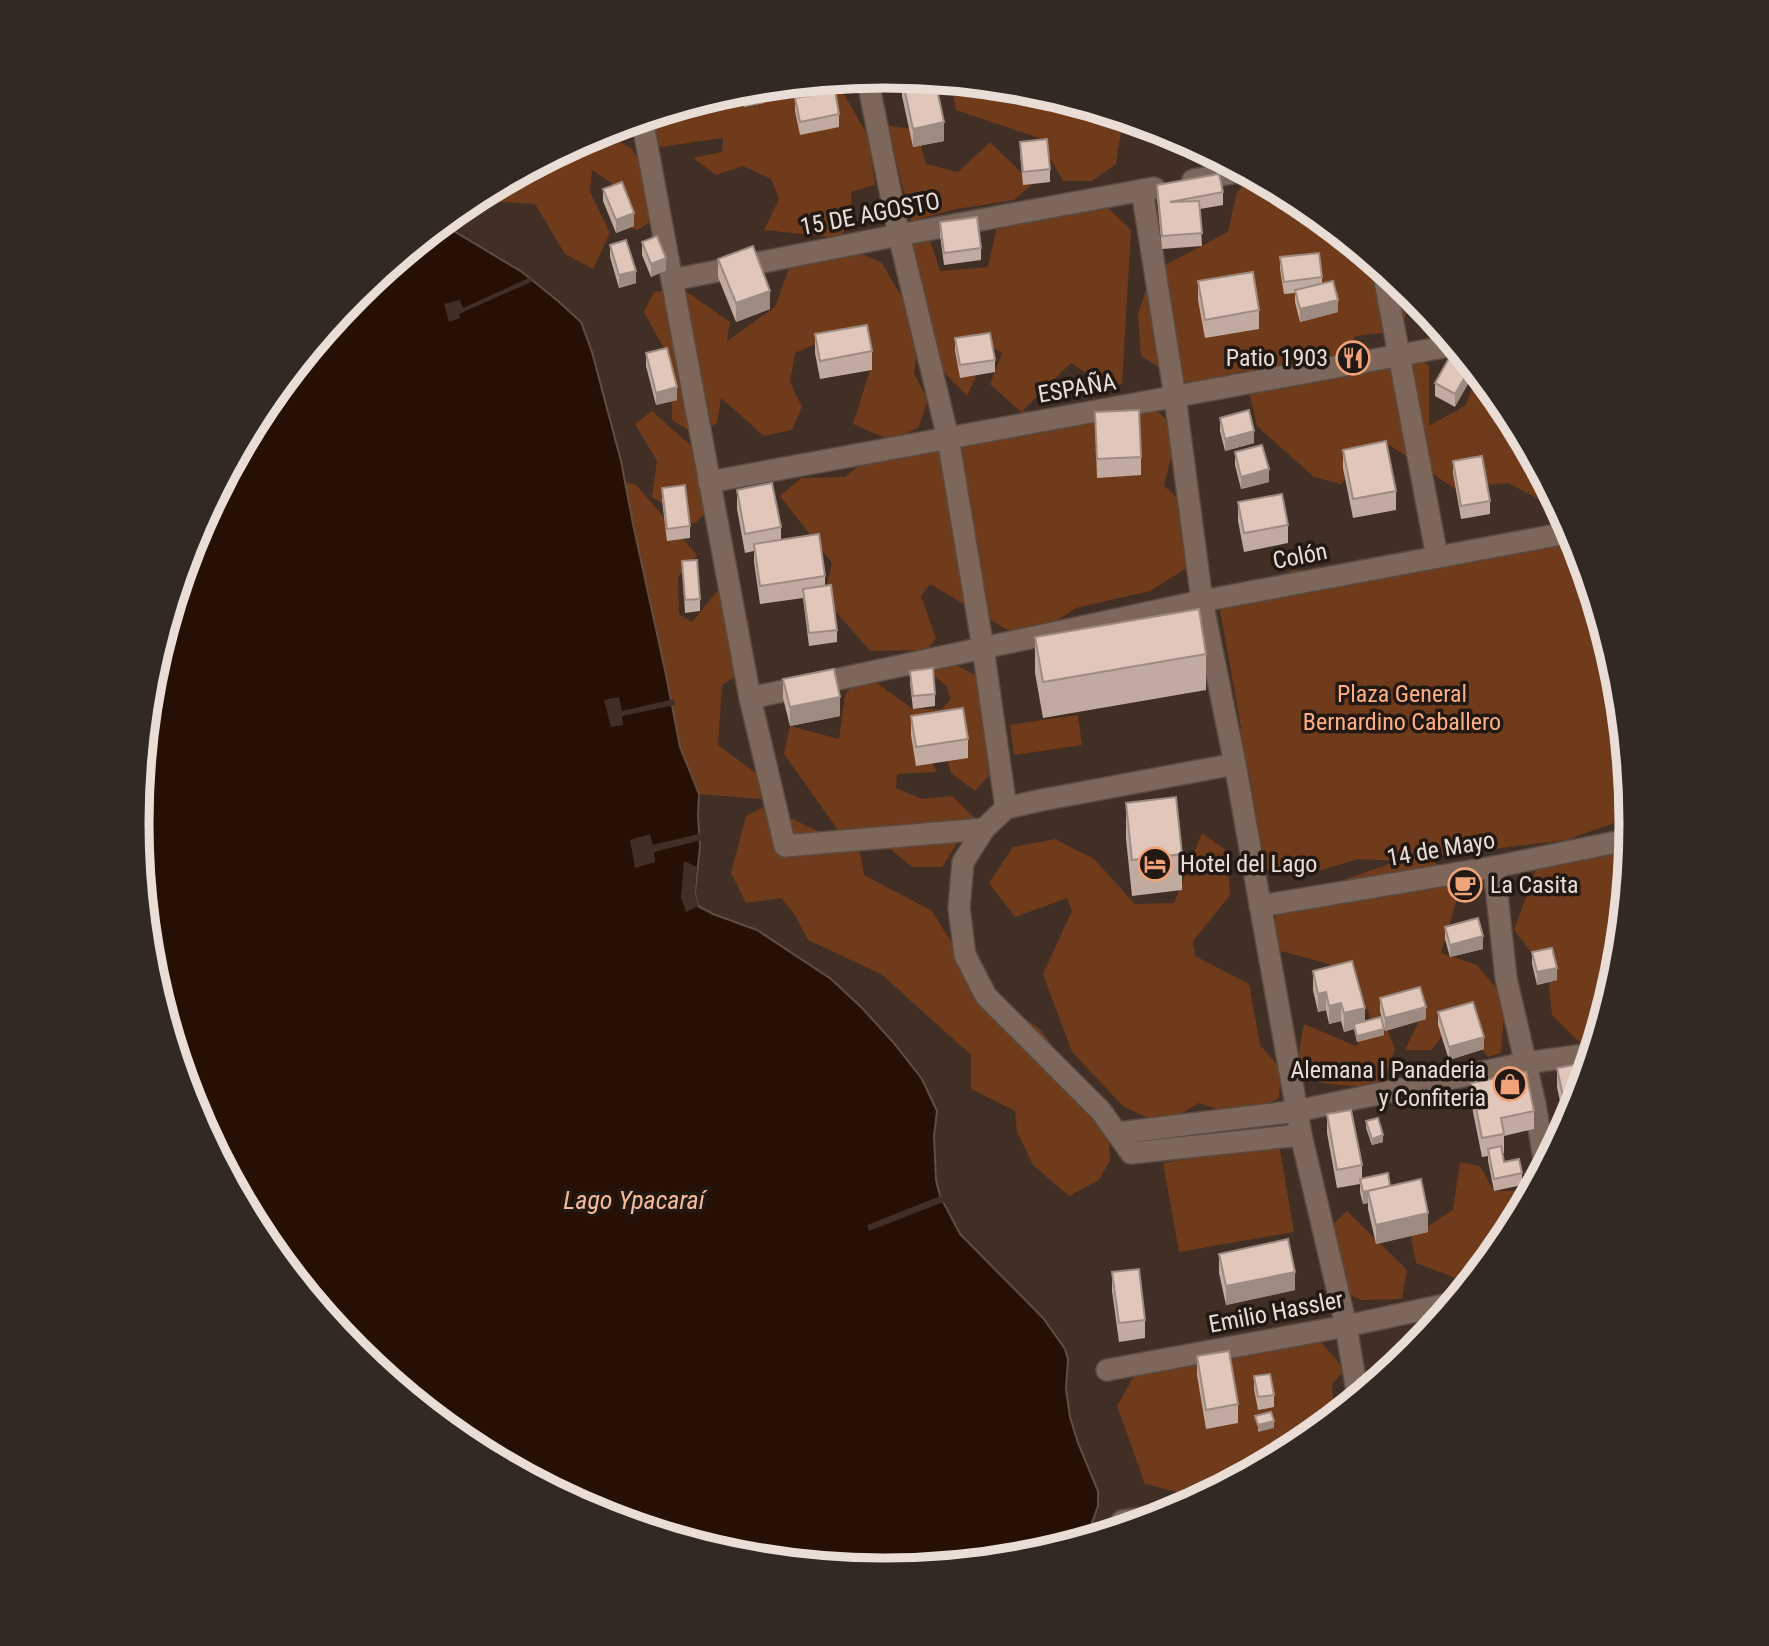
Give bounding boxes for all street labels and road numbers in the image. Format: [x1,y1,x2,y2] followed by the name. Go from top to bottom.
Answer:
[798,187,942,241] street label: 15 DE AGOSTO
[1036,367,1118,409] street label: ESPAÑA
[1270,537,1330,575] street label: Colón
[1385,826,1497,872] street label: 14 de Mayo
[1206,1285,1346,1339] street label: Emilio Hassler

